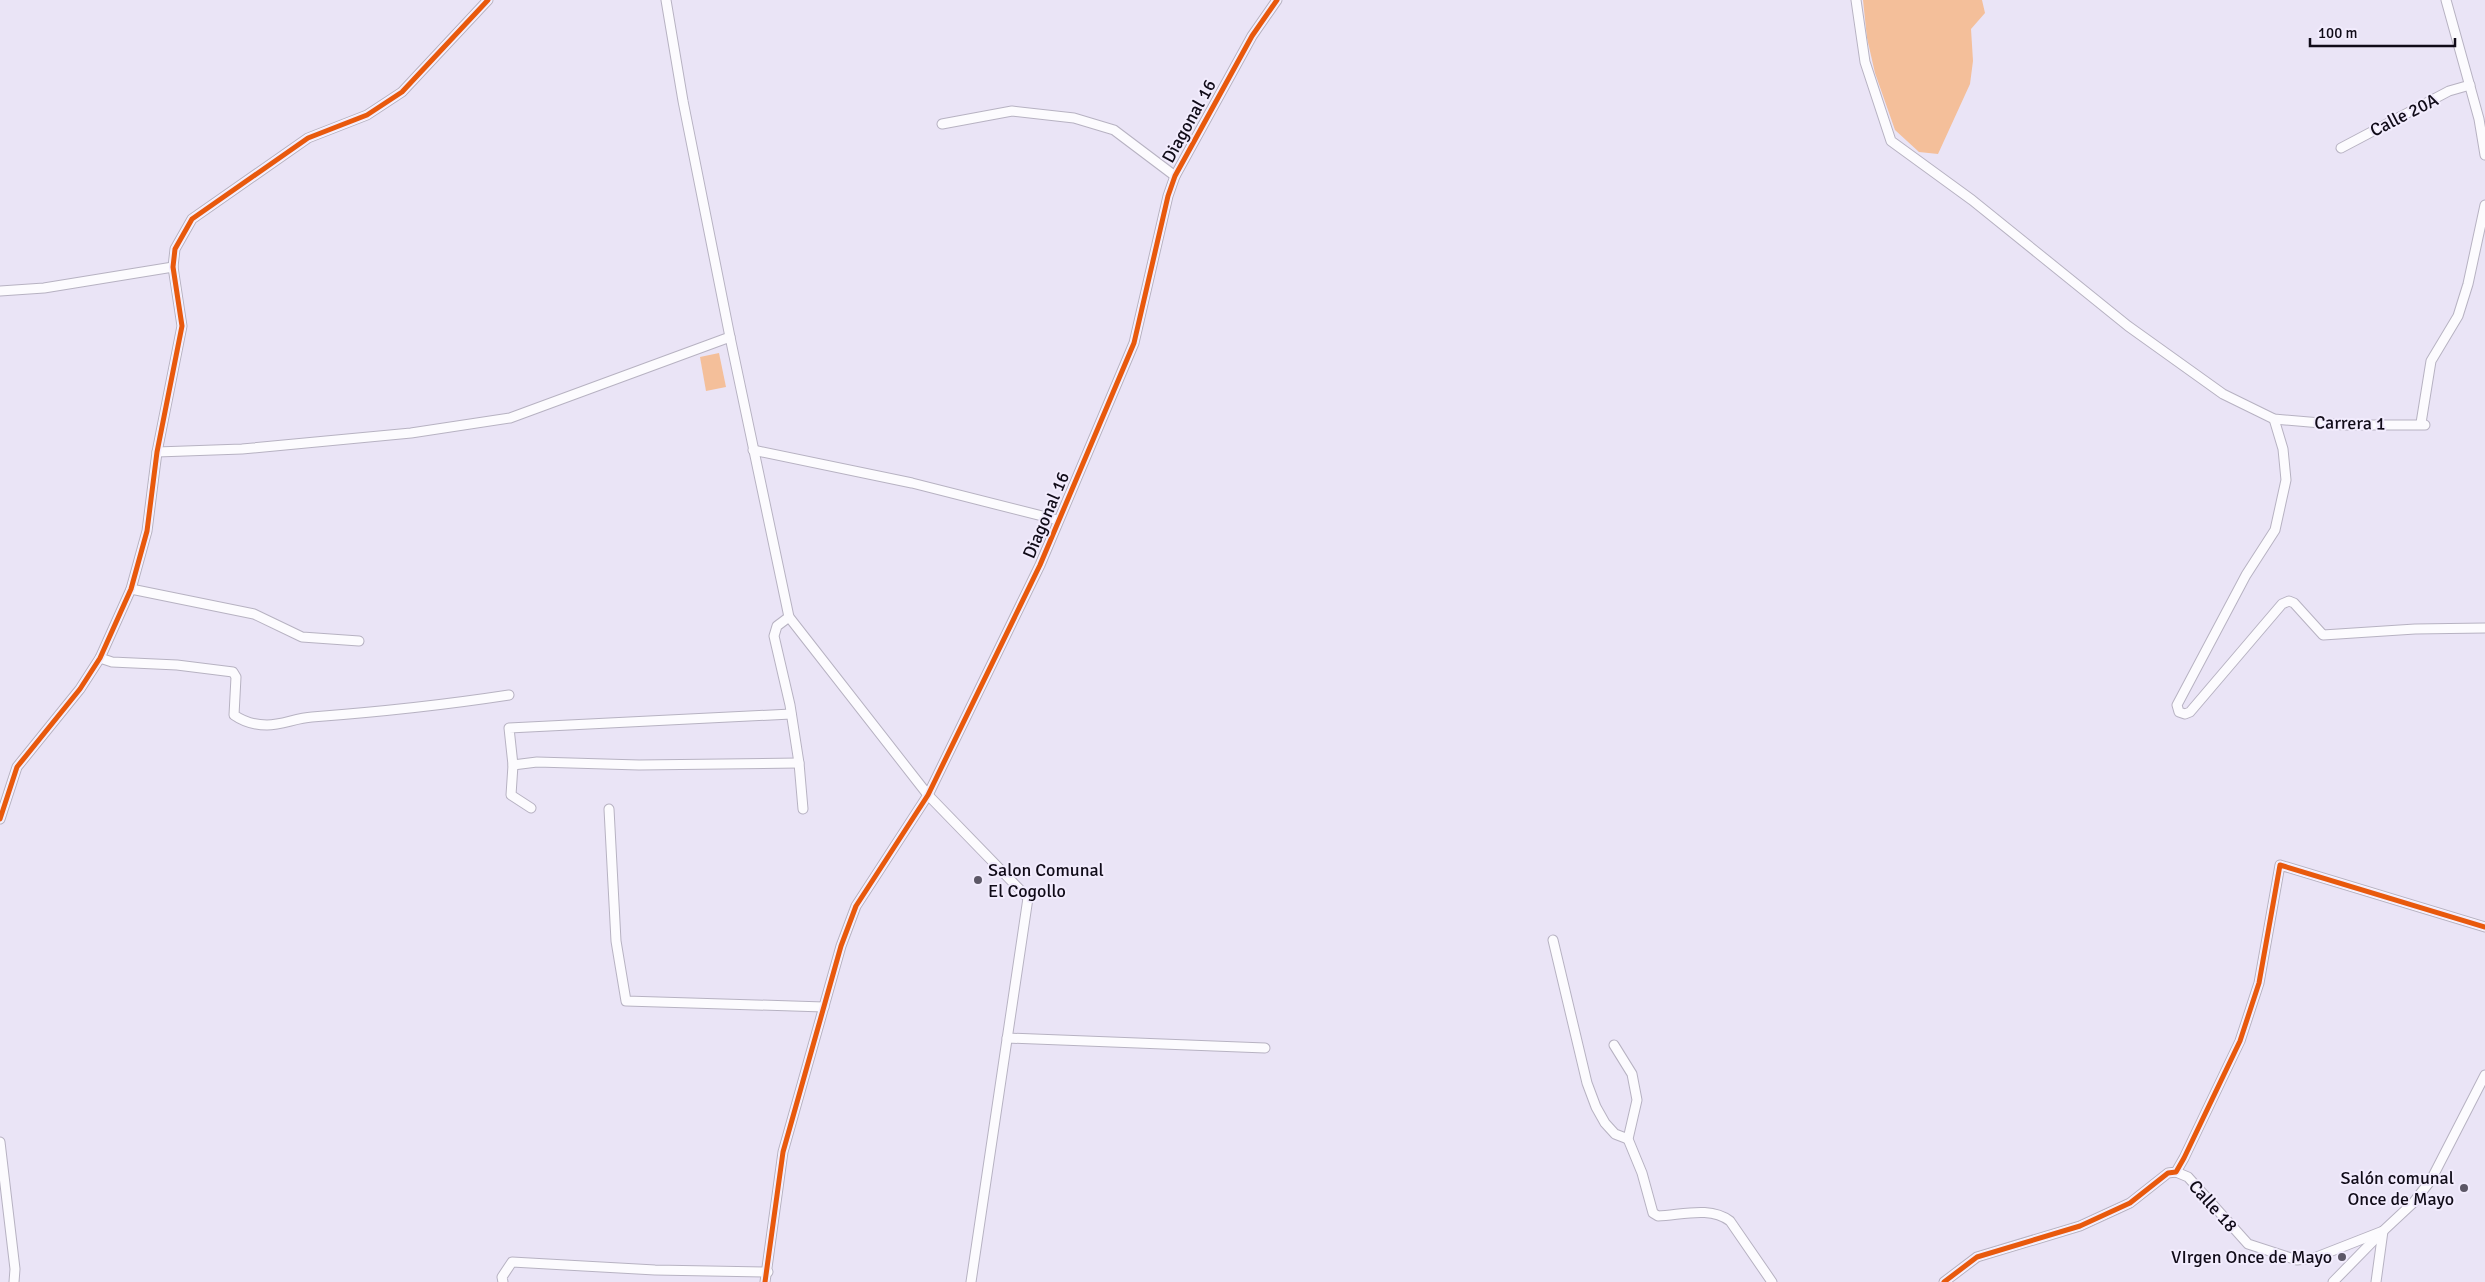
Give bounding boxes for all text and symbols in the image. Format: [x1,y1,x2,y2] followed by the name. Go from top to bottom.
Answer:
[2310,15,2455,47] scale bar
[2318,24,2358,42] text: 100 m
[1157,75,1221,167] street label: Diagonal 16
[2366,89,2442,141] street label: Calle 20A
[2314,411,2386,435] street label: Carrera 1
[1018,468,1074,562] street label: Diagonal 16
[988,859,1104,902] place label: Salon Comunal El Cogollo
[972,874,984,886] marker: Salon Comunal El Cogollo
[2340,1167,2454,1210] place label: Salón comunal Once de Mayo
[2184,1175,2242,1237] street label: Calle 18
[2458,1182,2470,1194] marker: Salón comunal Once de Mayo
[2171,1246,2332,1268] place label: VIrgen Once de Mayo
[2336,1251,2348,1263] marker: VIrgen Once de Mayo

